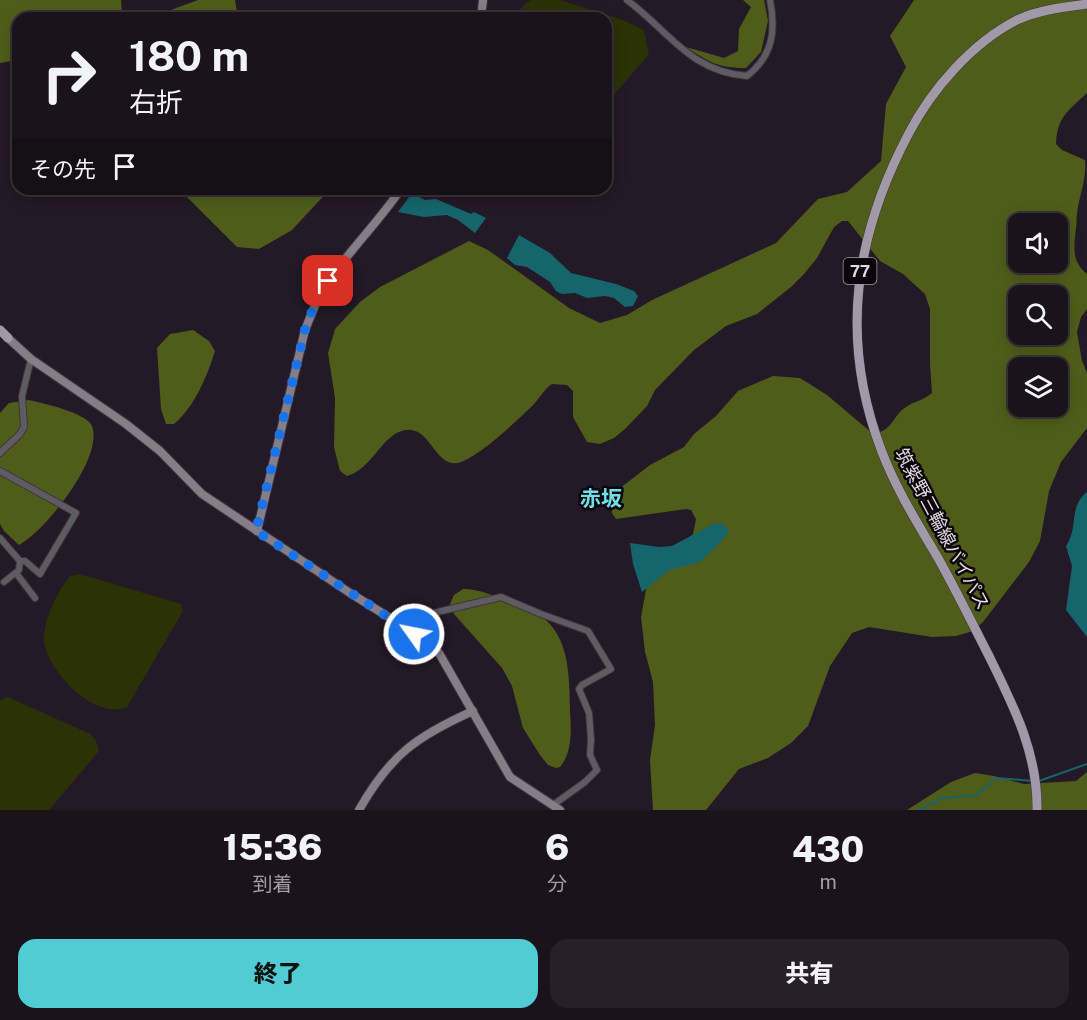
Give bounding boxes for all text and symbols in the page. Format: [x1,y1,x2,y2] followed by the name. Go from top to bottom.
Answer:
[129,31,249,80] text: 180 m
[30,36,108,114] icon: right
[129,86,183,118] text: 右折
[108,150,141,183] icon: arrive
[30,156,96,182] text: その先
[1008,213,1068,417] map controls
[1008,213,1068,273] button: sound
[302,255,353,306] pin
[844,258,876,284] road number: 77
[311,264,344,297] icon: arrive
[1008,285,1068,345] button: search
[1008,357,1068,417] button: layers
[891,445,994,613] street label: 筑紫野三輪線バイパス
[580,486,622,511] district label: 赤坂
[382,602,446,666] position arrow
[223,826,323,868] text: 15:36
[545,826,569,868] text: 6
[792,828,864,870] text: 430
[820,870,837,894] text: m
[253,872,293,896] text: 到着
[547,872,567,896] text: 分
[18,939,538,1008] button: 終了
[550,939,1069,1008] button: 共有

